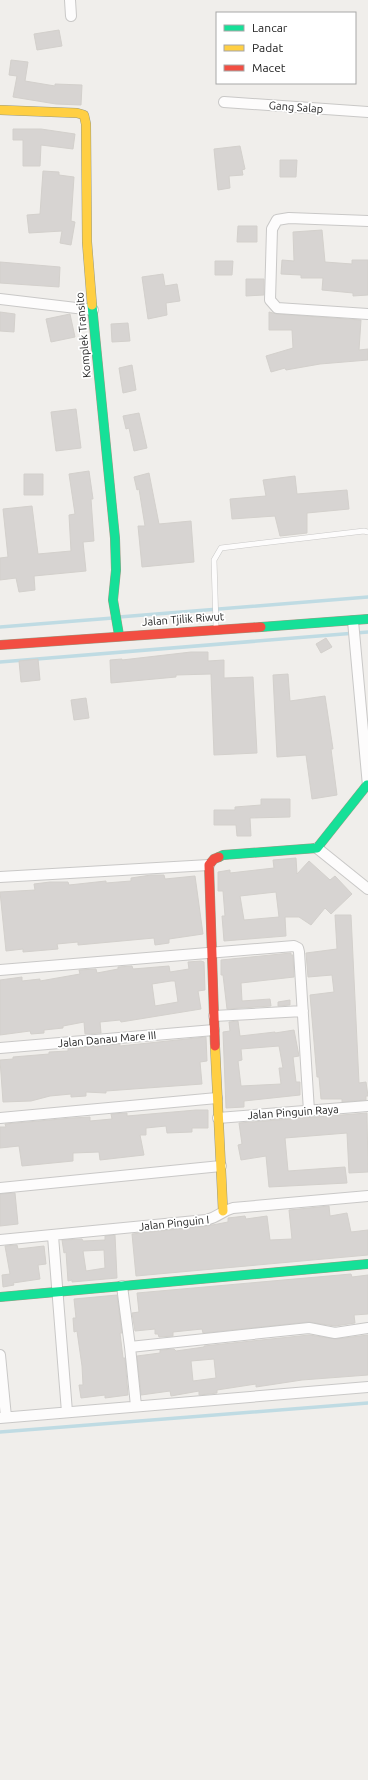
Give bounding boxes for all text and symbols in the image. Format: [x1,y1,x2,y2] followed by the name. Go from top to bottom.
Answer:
[216,12,356,84] legend
[252,21,288,34] text: Lancar
[252,41,283,54] text: Padat
[252,61,286,74] text: Macet
[268,99,324,115] street label: Gang Salap
[73,292,93,378] street label: Komplek Transito
[142,610,225,628] street label: Jalan Tjilik Riwut
[57,1029,157,1049] street label: Jalan Danau Mare III
[247,1103,339,1121] street label: Jalan Pinguin Raya
[138,1213,210,1233] street label: Jalan Pinguin I

